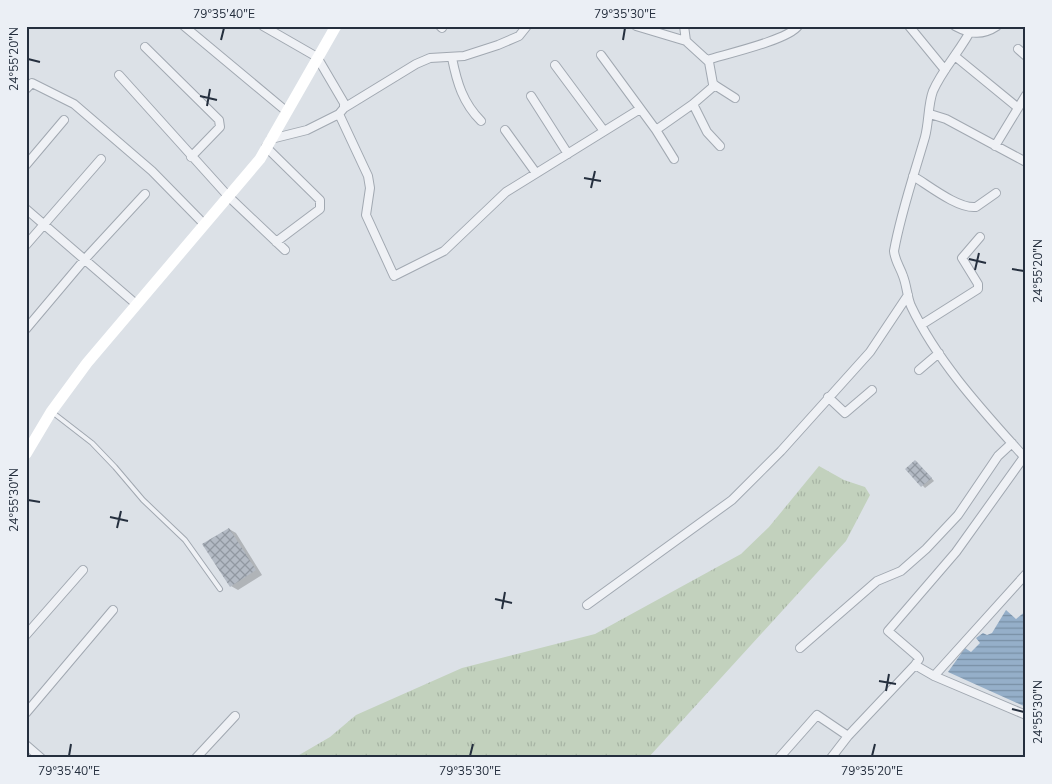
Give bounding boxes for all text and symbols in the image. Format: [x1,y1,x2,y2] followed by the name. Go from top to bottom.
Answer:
[193,6,255,22] text: 79°35'40"E
[594,6,656,22] text: 79°35'30"E
[6,27,22,91] text: 24°55'20"N
[1030,239,1046,303] text: 24°55'20"N
[6,468,22,532] text: 24°55'30"N
[1030,680,1046,744] text: 24°55'30"N
[38,763,100,779] text: 79°35'40"E
[439,763,501,779] text: 79°35'30"E
[841,763,903,779] text: 79°35'20"E

